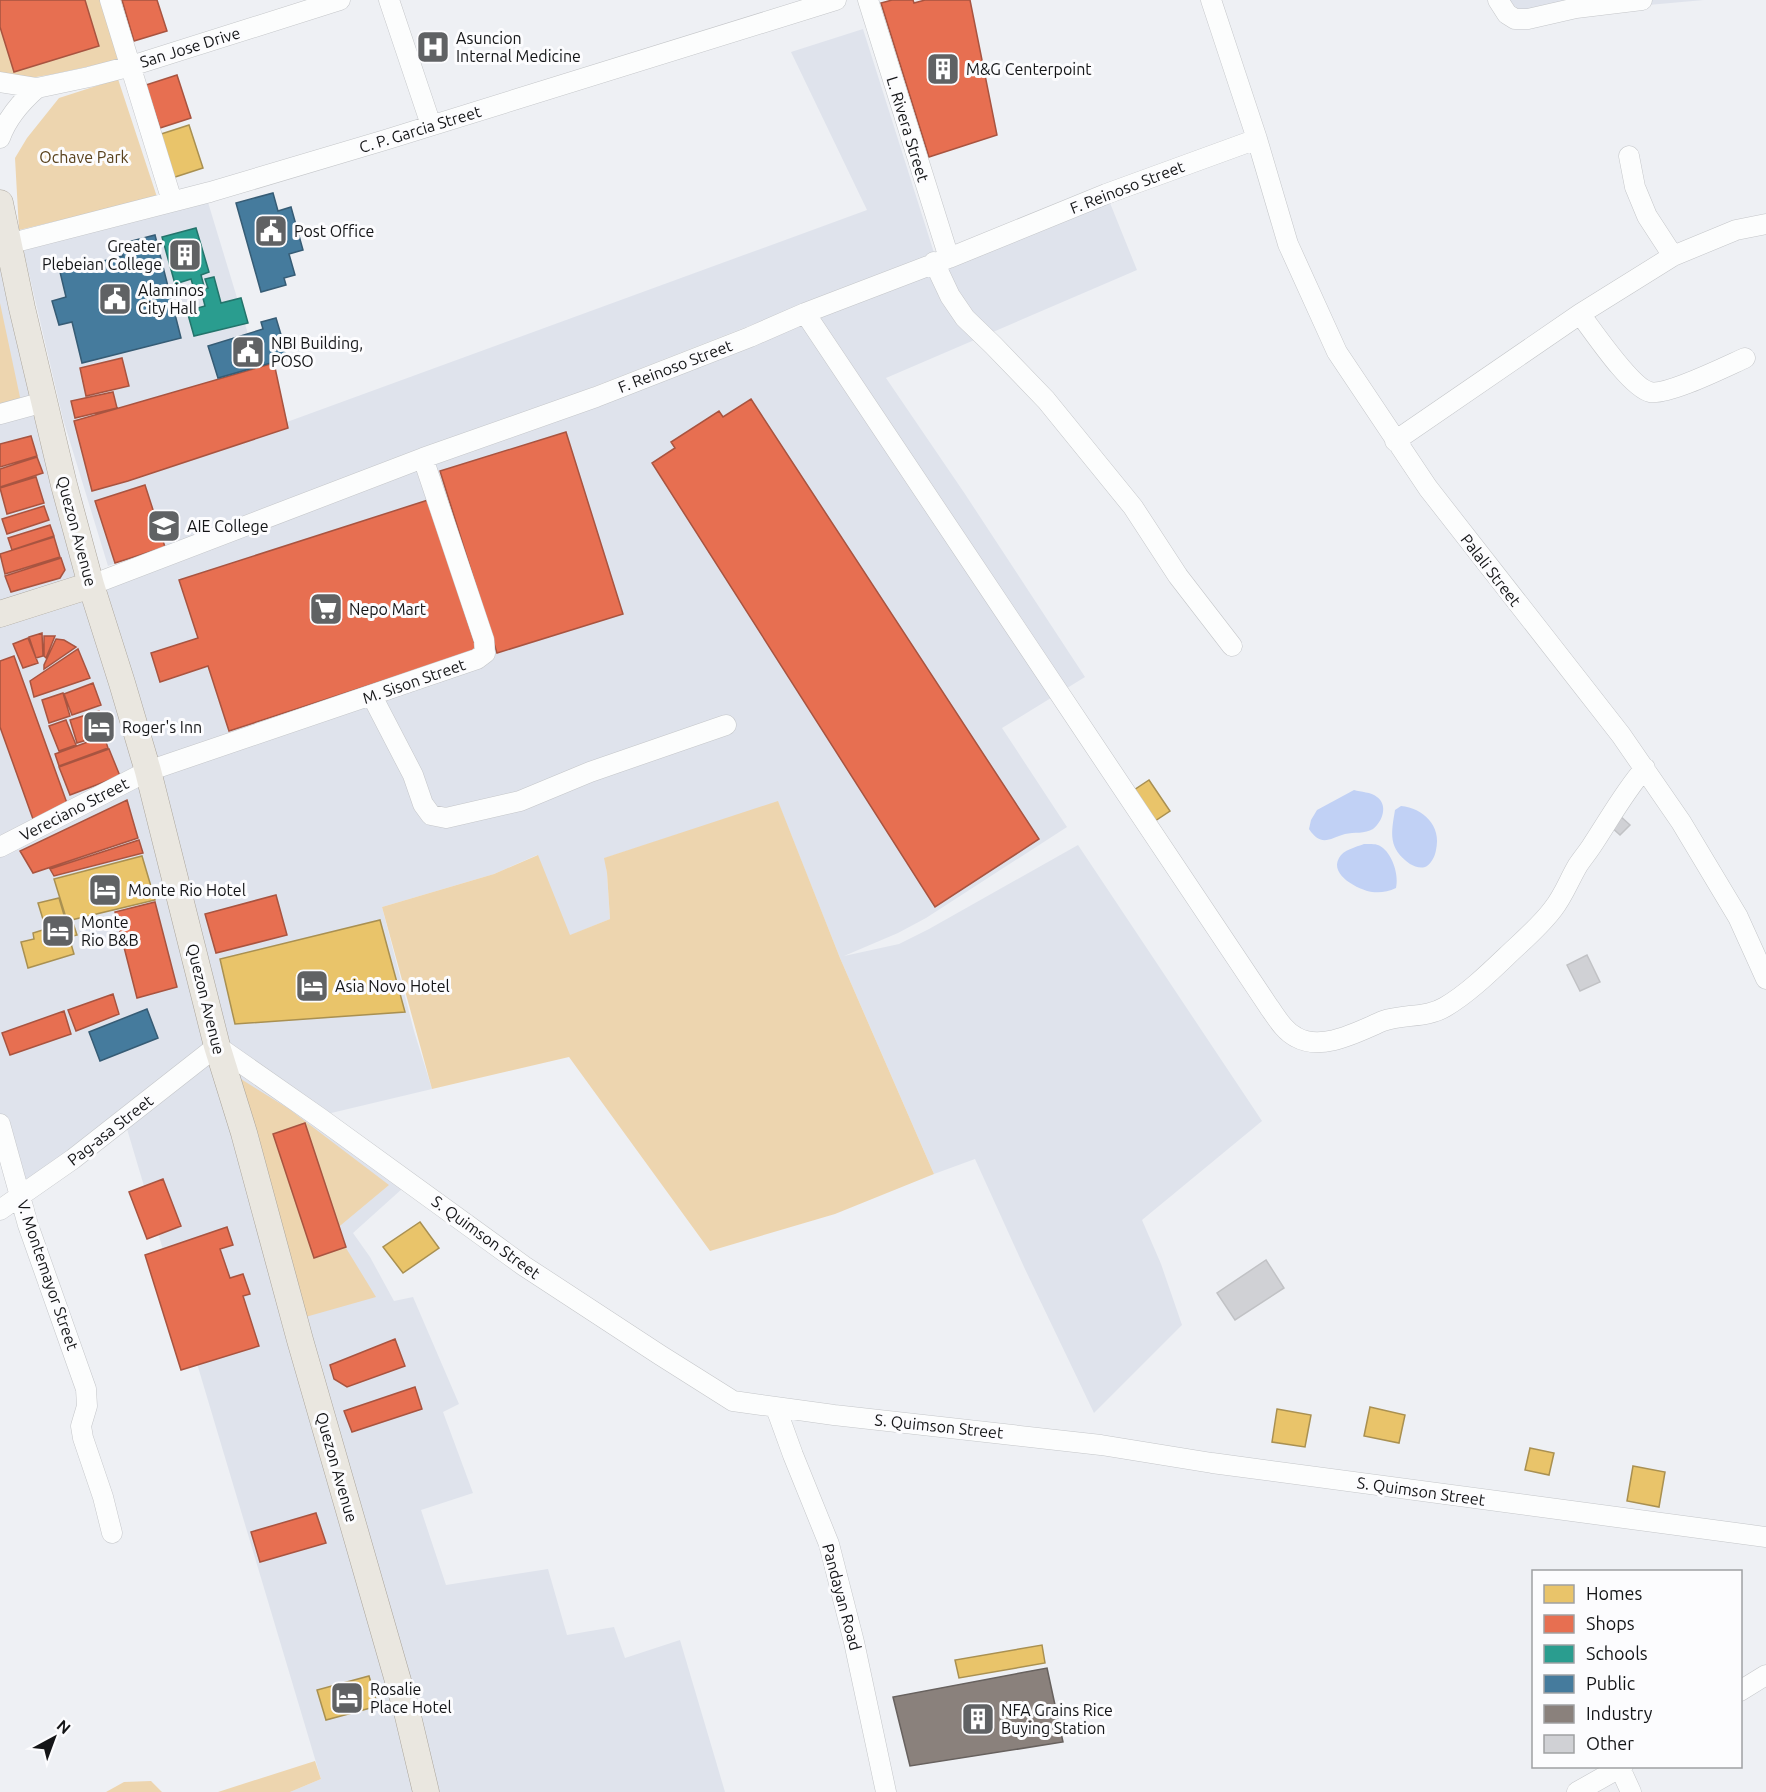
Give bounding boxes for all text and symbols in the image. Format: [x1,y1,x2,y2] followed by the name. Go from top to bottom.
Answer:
[138,23,242,71] street label: San Jose Drive
[415,29,451,65] hospital icon: Asuncion Internal Medicine
[456,29,581,65] place label: Asuncion Internal Medicine
[925,51,961,87] building icon: M&G Centerpoint
[966,60,1092,78] place label: M&G Centerpoint
[883,74,933,185] street label: L. Rivera Street
[357,102,484,156] street label: C. P. Garcia Street
[39,148,129,166] park label: Ochave Park
[1067,157,1187,217] street label: F. Reinoso Street
[253,213,289,249] public building icon: Post Office
[294,222,374,240] place label: Post Office
[42,237,162,273] place label: Greater Plebeian College
[167,237,203,273] building icon: Greater Plebeian College
[97,281,133,317] public building icon: Alaminos City Hall
[138,281,204,317] place label: Alaminos City Hall
[230,334,266,370] public building icon: NBI Building, POSO
[271,334,363,370] place label: NBI Building, POSO
[615,336,735,396] street label: F. Reinoso Street
[54,474,100,588] street label: Quezon Avenue
[146,508,182,544] school or university icon: AIE College
[187,517,269,535] place label: AIE College
[1457,530,1525,610] street label: Palali Street
[308,591,344,627] supermarket icon: Nepo Mart
[349,600,427,618] place label: Nepo Mart
[360,655,468,707] street label: M. Sison Street
[81,709,117,745] hotel icon: Roger's Inn
[122,718,202,736] place label: Roger's Inn
[17,773,132,844] street label: Vereciano Street
[87,872,123,908] hotel icon: Monte Rio Hotel
[128,881,246,899] place label: Monte Rio Hotel
[40,913,76,949] hotel icon: Monte Rio B&B
[81,913,139,949] place label: Monte Rio B&B
[184,942,228,1056] street label: Quezon Avenue
[294,968,330,1004] hotel icon: Asia Novo Hotel
[335,977,450,995] place label: Asia Novo Hotel
[64,1091,157,1169] street label: Pag-asa Street
[428,1192,544,1283] street label: S. Quimson Street
[14,1198,82,1353] street label: V. Montemayor Street
[313,1410,361,1524] street label: Quezon Avenue
[874,1410,1005,1442] street label: S. Quimson Street
[1356,1473,1487,1509] street label: S. Quimson Street
[819,1542,865,1652] street label: Pandayan Road
[1532,1570,1742,1768] legend
[1586,1583,1643,1603] text: Homes
[1586,1613,1635,1633] text: Shops
[1586,1643,1648,1663] text: Schools
[1586,1673,1635,1693] text: Public
[329,1680,365,1716] hotel icon: Rosalie Place Hotel
[370,1680,452,1716] place label: Rosalie Place Hotel
[960,1701,996,1737] building icon: NFA Grains Rice Buying Station
[1001,1701,1113,1737] place label: NFA Grains Rice Buying Station
[1586,1703,1653,1723] text: Industry
[24,1708,84,1768] north arrow
[53,1716,74,1737] text: N
[1586,1733,1634,1753] text: Other

